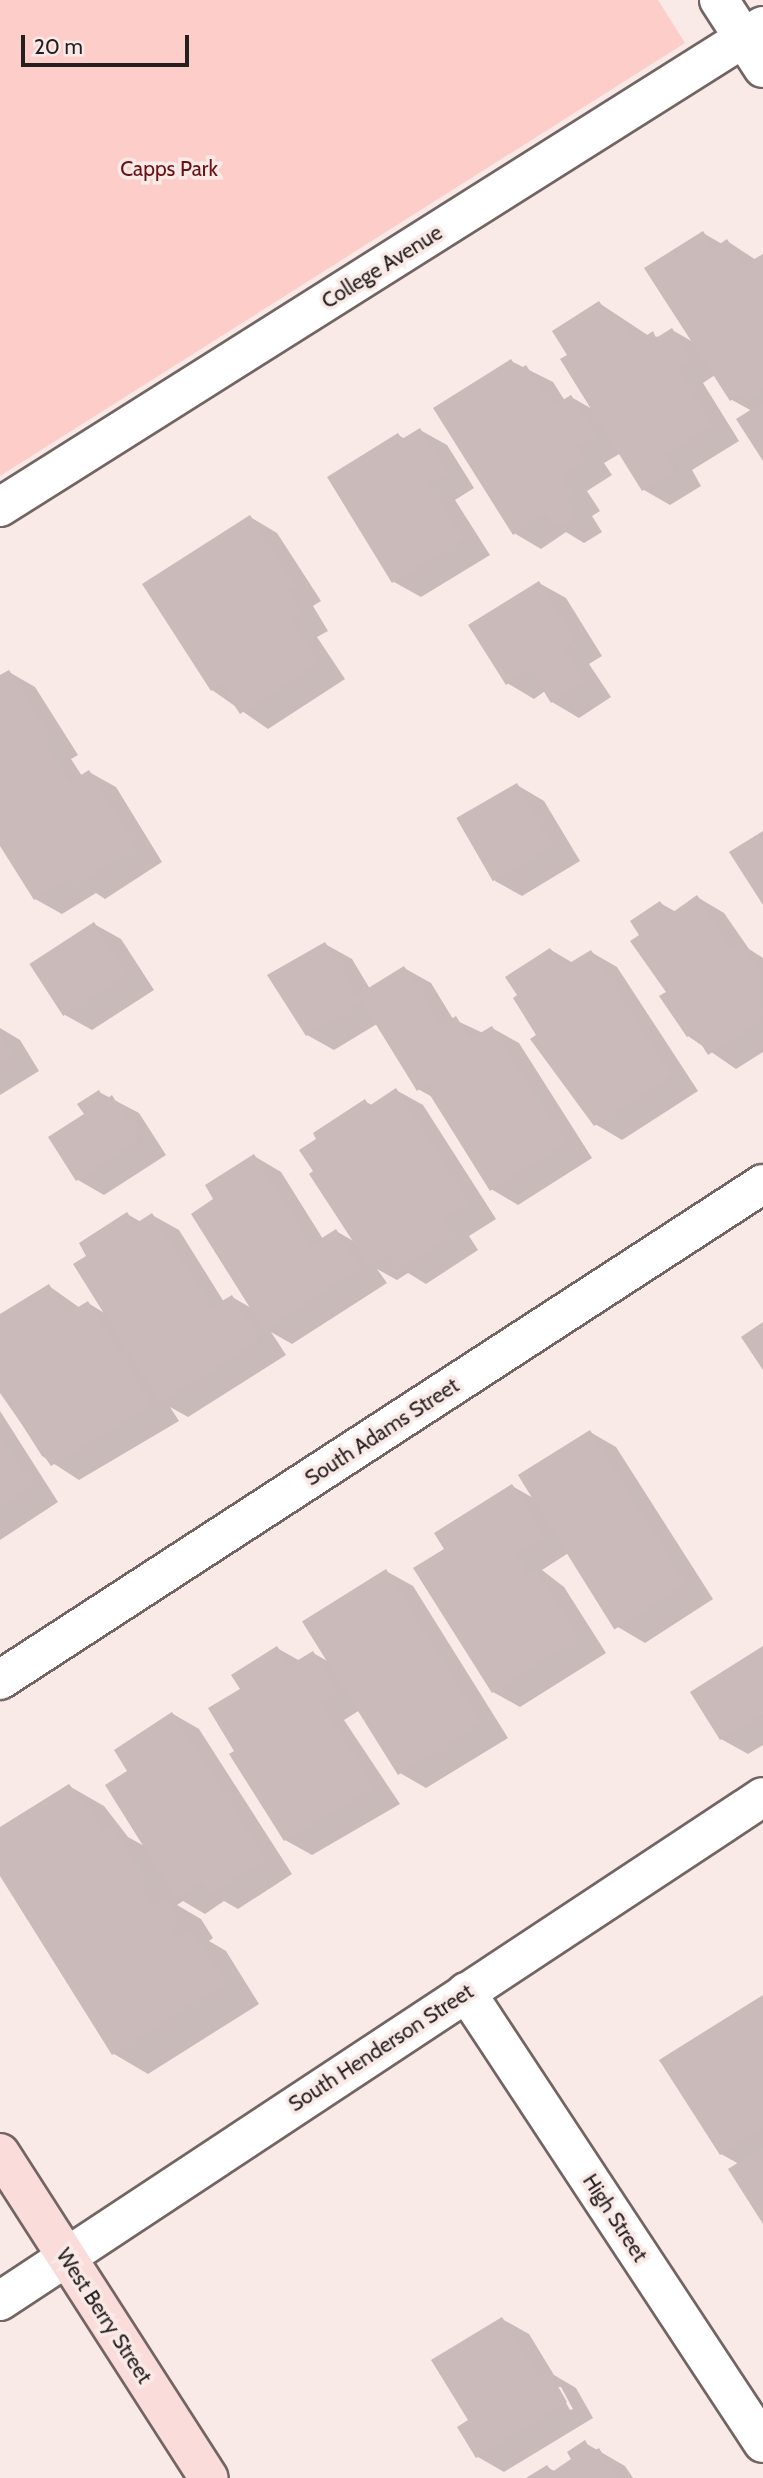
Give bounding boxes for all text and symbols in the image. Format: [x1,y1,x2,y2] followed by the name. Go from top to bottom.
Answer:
[24,21,192,65] scale bar
[34,34,83,59] text: 20 m
[120,156,218,182] park label: Capps Park
[317,220,447,314] street label: College Avenue
[300,1373,464,1491] street label: South Adams Street
[284,1979,478,2117] street label: South Henderson Street
[577,2169,653,2267] street label: High Street
[51,2244,157,2388] street label: West Berry Street

